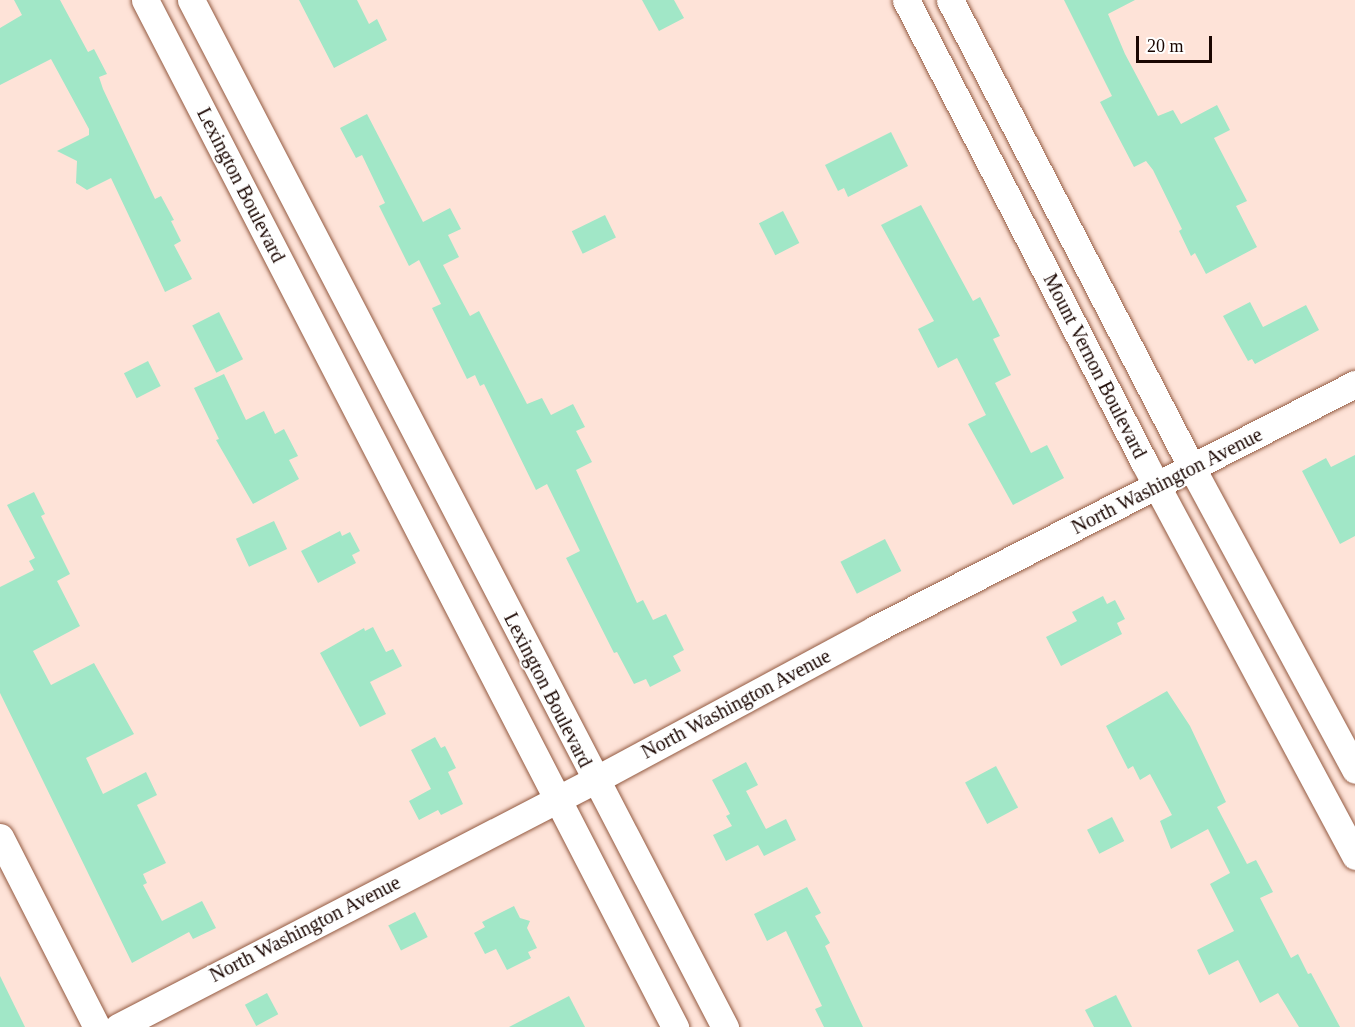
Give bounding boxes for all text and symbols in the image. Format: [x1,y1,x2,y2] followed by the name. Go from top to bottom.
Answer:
[1139,24,1216,62] scale bar
[1147,36,1184,56] text: 20 m
[192,104,290,266] street label: Lexington Boulevard
[1038,269,1152,463] street label: Mount Vernon Boulevard
[1067,422,1267,540] street label: North Washington Avenue
[499,609,597,771] street label: Lexington Boulevard
[637,644,835,764] street label: North Washington Avenue
[205,870,405,988] street label: North Washington Avenue

